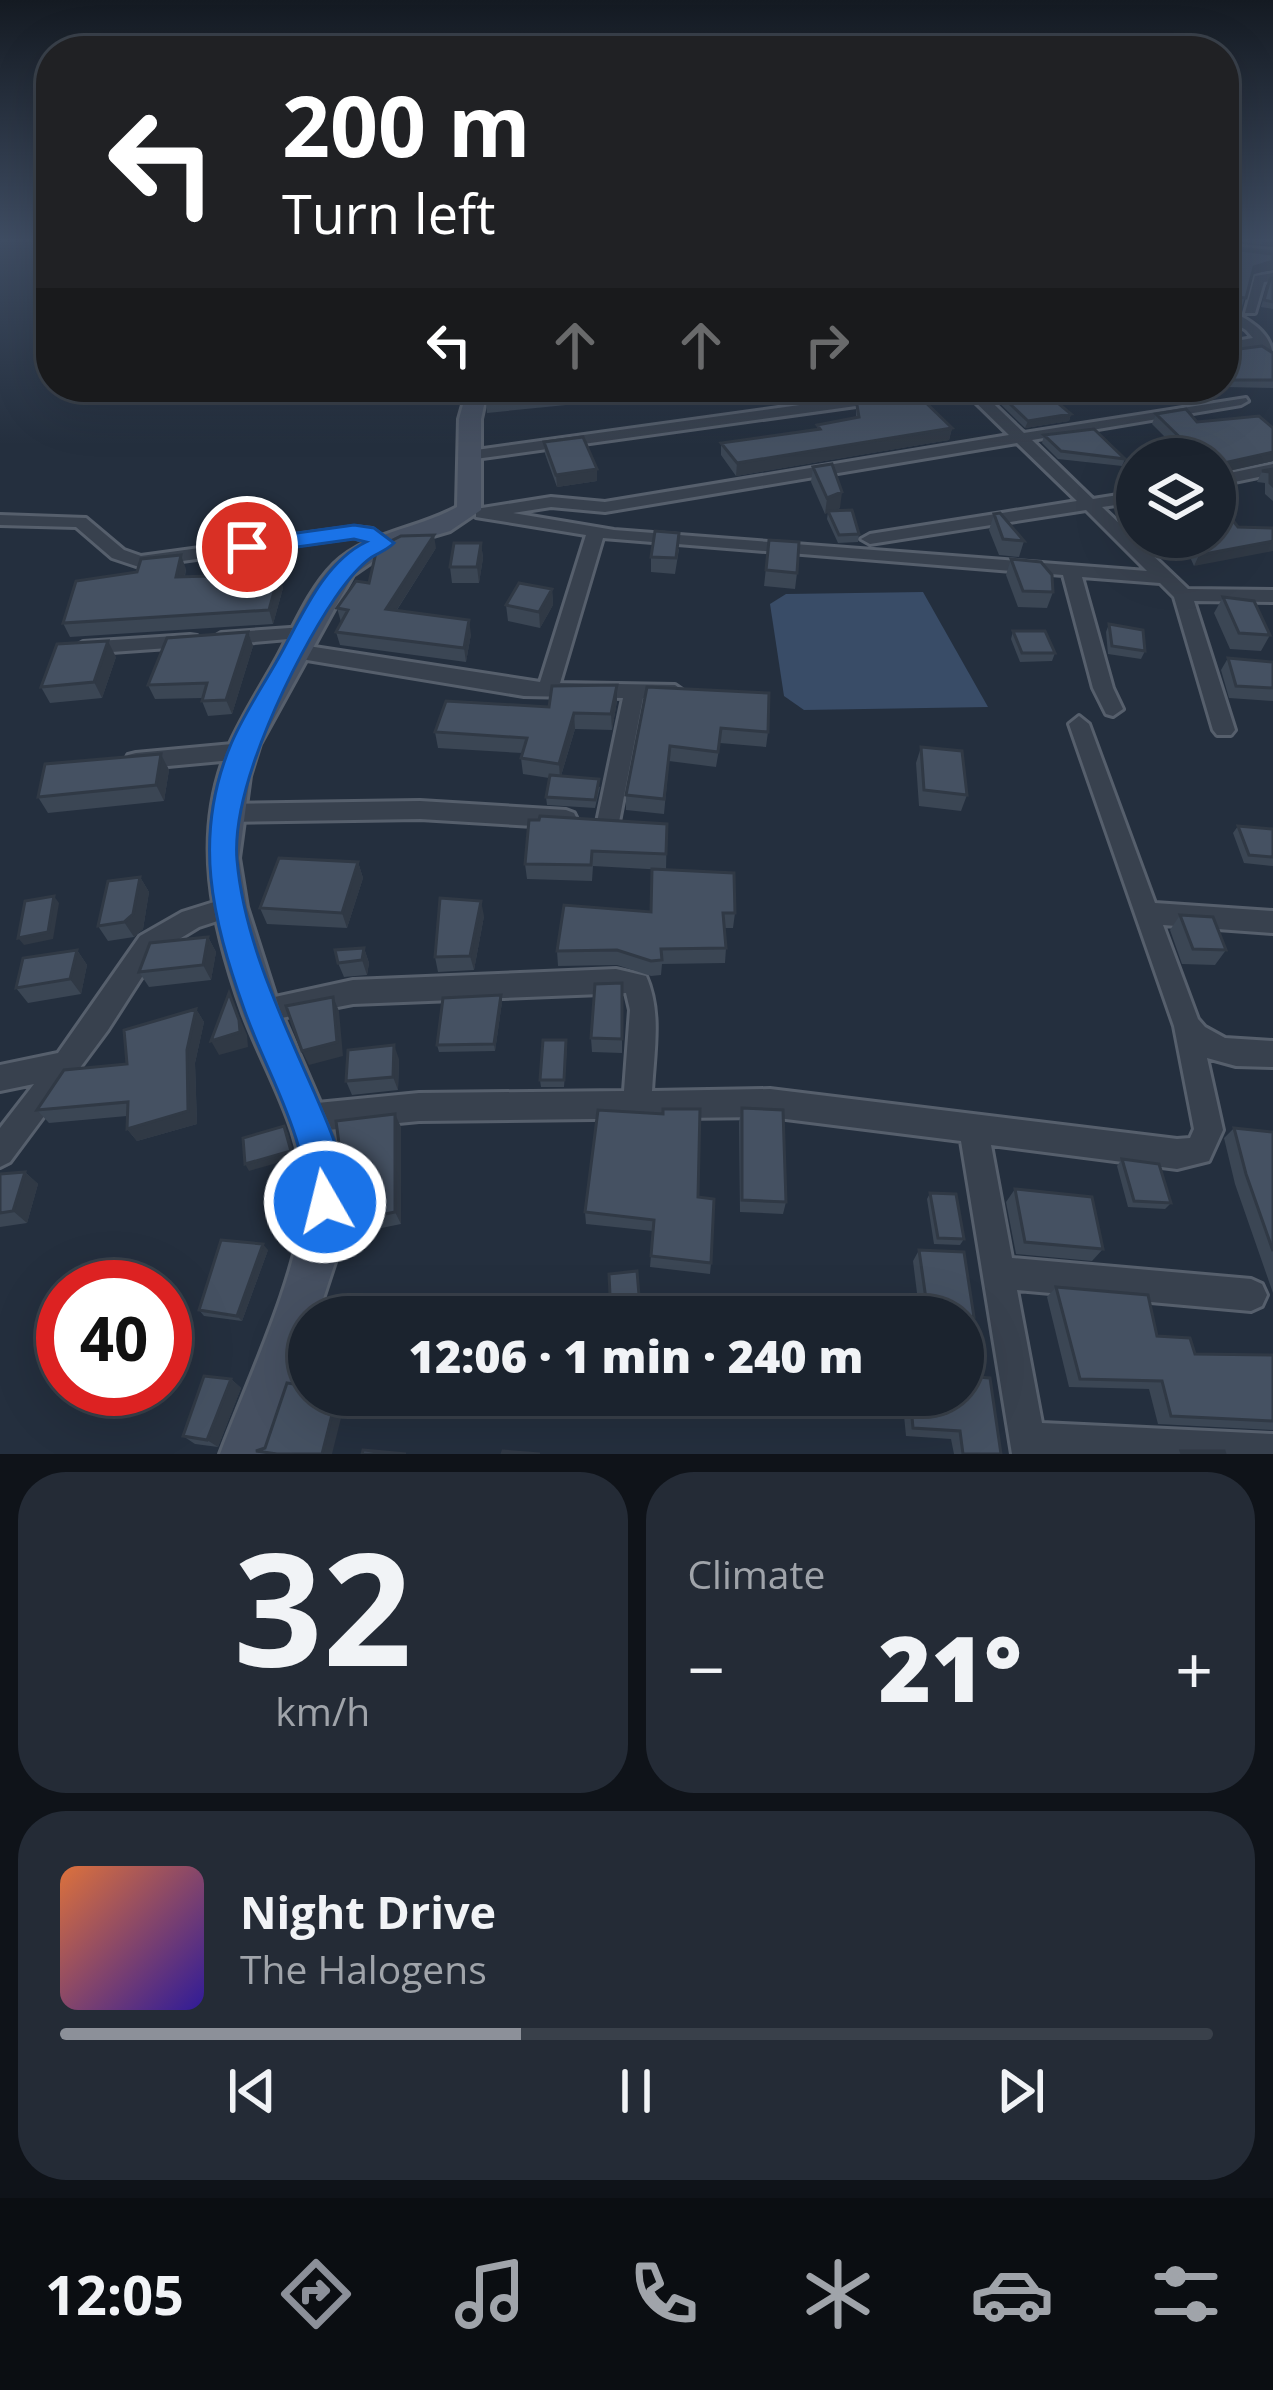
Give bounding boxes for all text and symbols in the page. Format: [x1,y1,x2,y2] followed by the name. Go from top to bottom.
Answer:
[282,67,530,182] text: 200 m
[84,84,240,240] icon: left
[282,176,495,250] text: Turn left
[416,312,482,378] icon: left
[542,312,608,378] icon: ahead
[668,312,734,378] icon: ahead
[794,312,860,378] icon: right
[1116,438,1236,558] map controls
[1116,438,1236,558] button: layers
[196,496,298,598] pin
[214,514,280,580] icon: arrive
[262,1139,388,1265] position arrow
[36,1260,192,1416] speed limit sign: 40
[409,1325,863,1386] text: 12:06 · 1 min · 240 m
[234,1499,412,1712] text: 32
[688,1547,825,1600] text: Climate
[879,1606,1022,1728] text: 21°
[688,1623,725,1713] text: −
[1175,1623,1213,1713] text: +
[275,1684,370,1737] text: km/h
[240,1881,496,1942] text: Night Drive
[240,1942,487,1995] text: The Halogens
[219,2058,285,2124] icon: previous
[603,2058,669,2124] icon: pause
[988,2058,1054,2124] icon: next
[274,2252,358,2336] icon: directions
[448,2252,532,2336] icon: music
[622,2252,706,2336] icon: phone
[796,2252,880,2336] icon: climate
[970,2252,1054,2336] icon: car
[1144,2252,1228,2336] icon: filters
[45,2257,184,2331] text: 12:05

